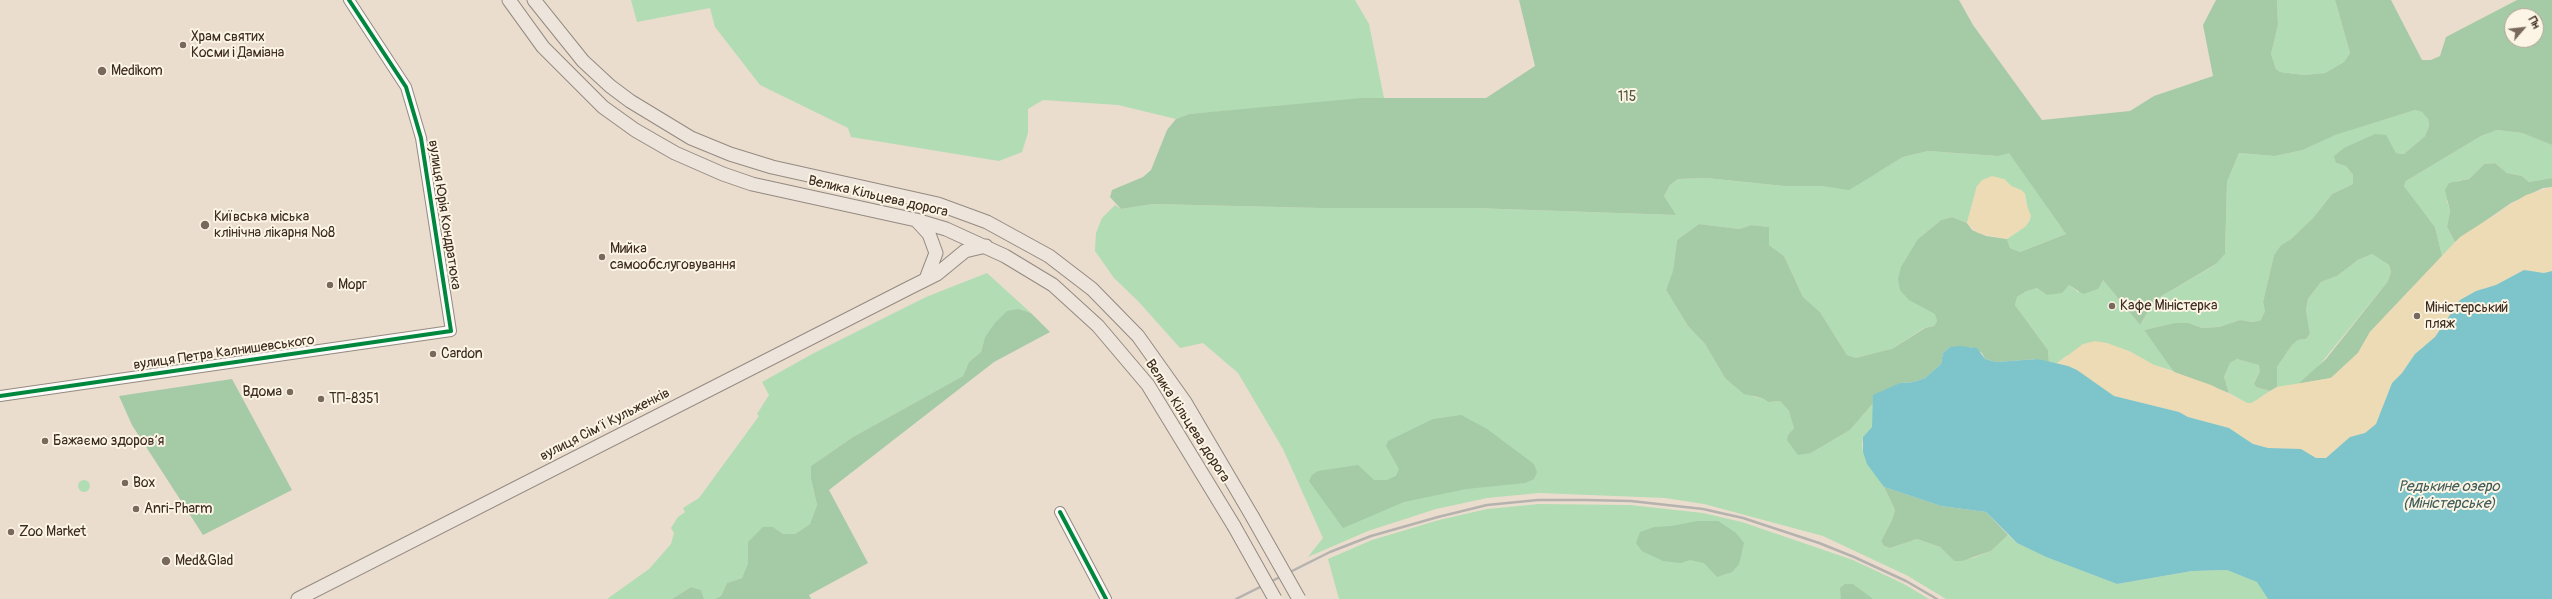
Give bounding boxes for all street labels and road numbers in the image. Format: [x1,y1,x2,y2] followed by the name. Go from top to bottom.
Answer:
[424,139,464,291] street label: вулиця Юрія Кондратюка
[806,173,950,221] street label: Велика Кільцева дорога
[132,332,316,374] street label: вулиця Петра Калнишевського
[1141,356,1233,486] street label: Велика Кільцева дорога
[537,385,673,465] street label: вулиця Сімʼї Кульженків

